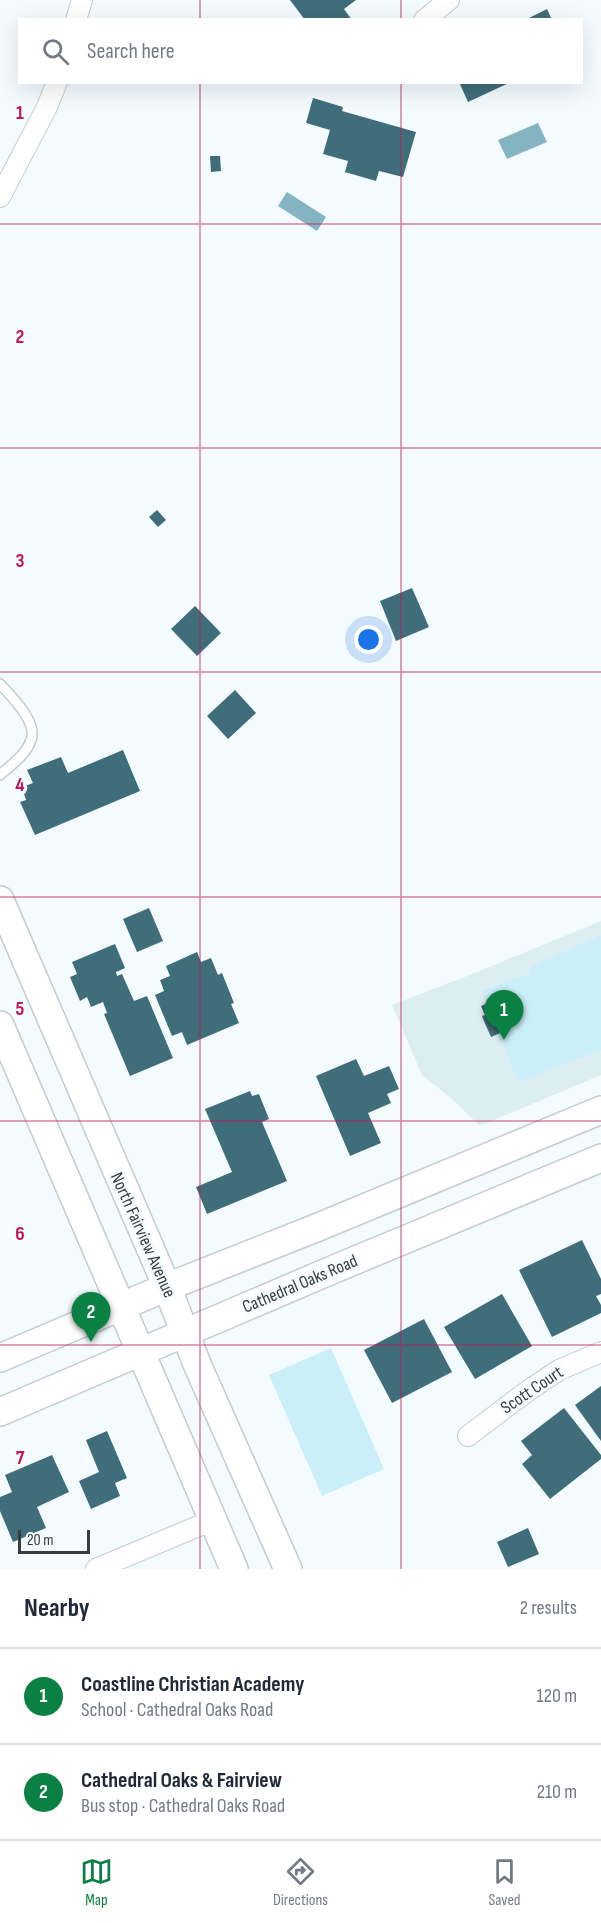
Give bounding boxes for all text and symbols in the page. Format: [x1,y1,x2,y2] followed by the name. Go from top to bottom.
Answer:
[18,18,583,84] search box
[39,35,72,68] icon: search
[87,38,174,65] text: Search here
[16,101,24,125] text: 1
[16,325,24,349] text: 2
[16,549,25,573] text: 3
[354,625,383,654] your location
[15,773,25,797] text: 4
[484,990,524,1040] pin: 1
[16,997,25,1021] text: 5
[106,1169,180,1301] street label: North Fairview Avenue
[15,1222,25,1246] text: 6
[239,1250,361,1318] street label: Cathedral Oaks Road
[72,1292,110,1342] pin: 2
[497,1361,568,1418] street label: Scott Court
[16,1446,25,1470] text: 7
[18,1527,90,1554] scale bar
[27,1531,54,1550] text: 20 m
[24,1593,90,1624] text: Nearby
[520,1596,577,1620] text: 2 results
[81,1671,304,1698] text: Coastline Christian Academy
[40,1684,47,1708] text: 1
[537,1684,577,1708] text: 120 m
[81,1698,273,1722] text: School · Cathedral Oaks Road
[81,1767,282,1794] text: Cathedral Oaks & Fairview
[39,1780,48,1804] text: 2
[537,1780,577,1804] text: 210 m
[81,1794,285,1818] text: Bus stop · Cathedral Oaks Road
[80,1855,113,1910] tab: Map
[273,1855,328,1910] tab: Directions
[488,1855,521,1910] tab: Saved

